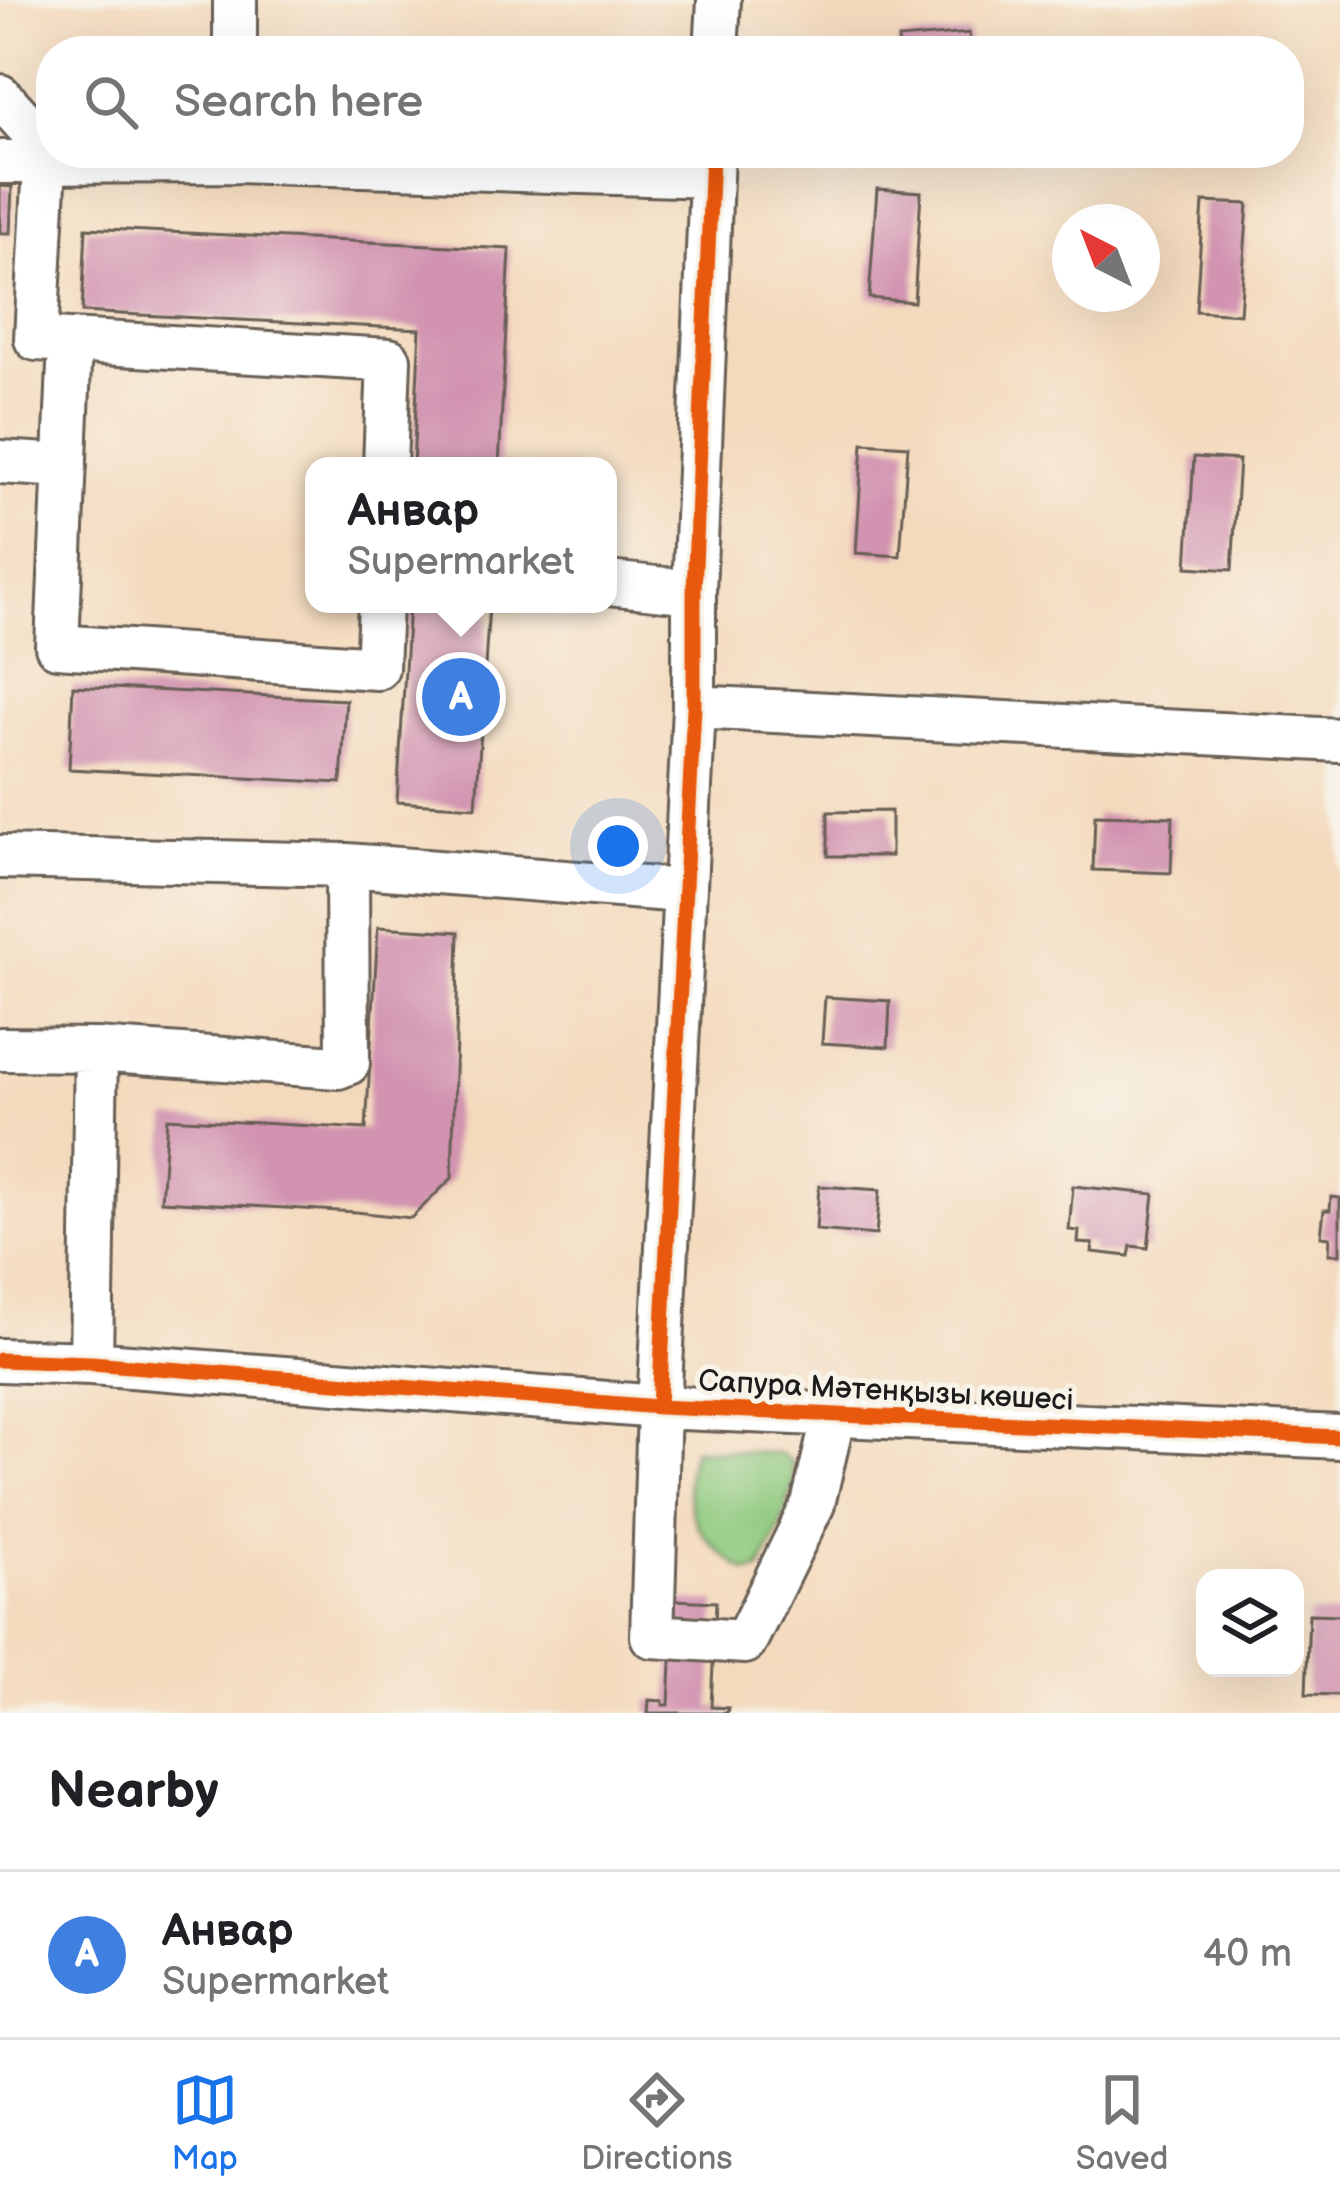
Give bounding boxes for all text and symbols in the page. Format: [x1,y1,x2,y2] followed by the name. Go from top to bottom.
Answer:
[36,36,1304,168] search box
[78,69,144,135] icon: search
[174,75,423,130] text: Search here
[1052,204,1160,312] north arrow
[305,457,617,613] popup
[347,484,479,539] text: Анвар
[347,539,575,586] text: Supermarket
[422,652,500,742] pin: A
[588,816,648,876] your location
[697,1363,1074,1419] street label: Сапура Мәтенқызы көшесі
[1196,1569,1304,1677] map controls
[1196,1569,1304,1677] button: layers
[48,1761,219,1822] text: Nearby
[162,1904,293,1959] text: Анвар
[75,1931,99,1978] text: A
[1202,1931,1292,1978] text: 40 m
[162,1959,389,2006] text: Supermarket
[172,2067,238,2179] tab: Map
[581,2067,733,2179] tab: Directions
[1076,2067,1168,2179] tab: Saved

